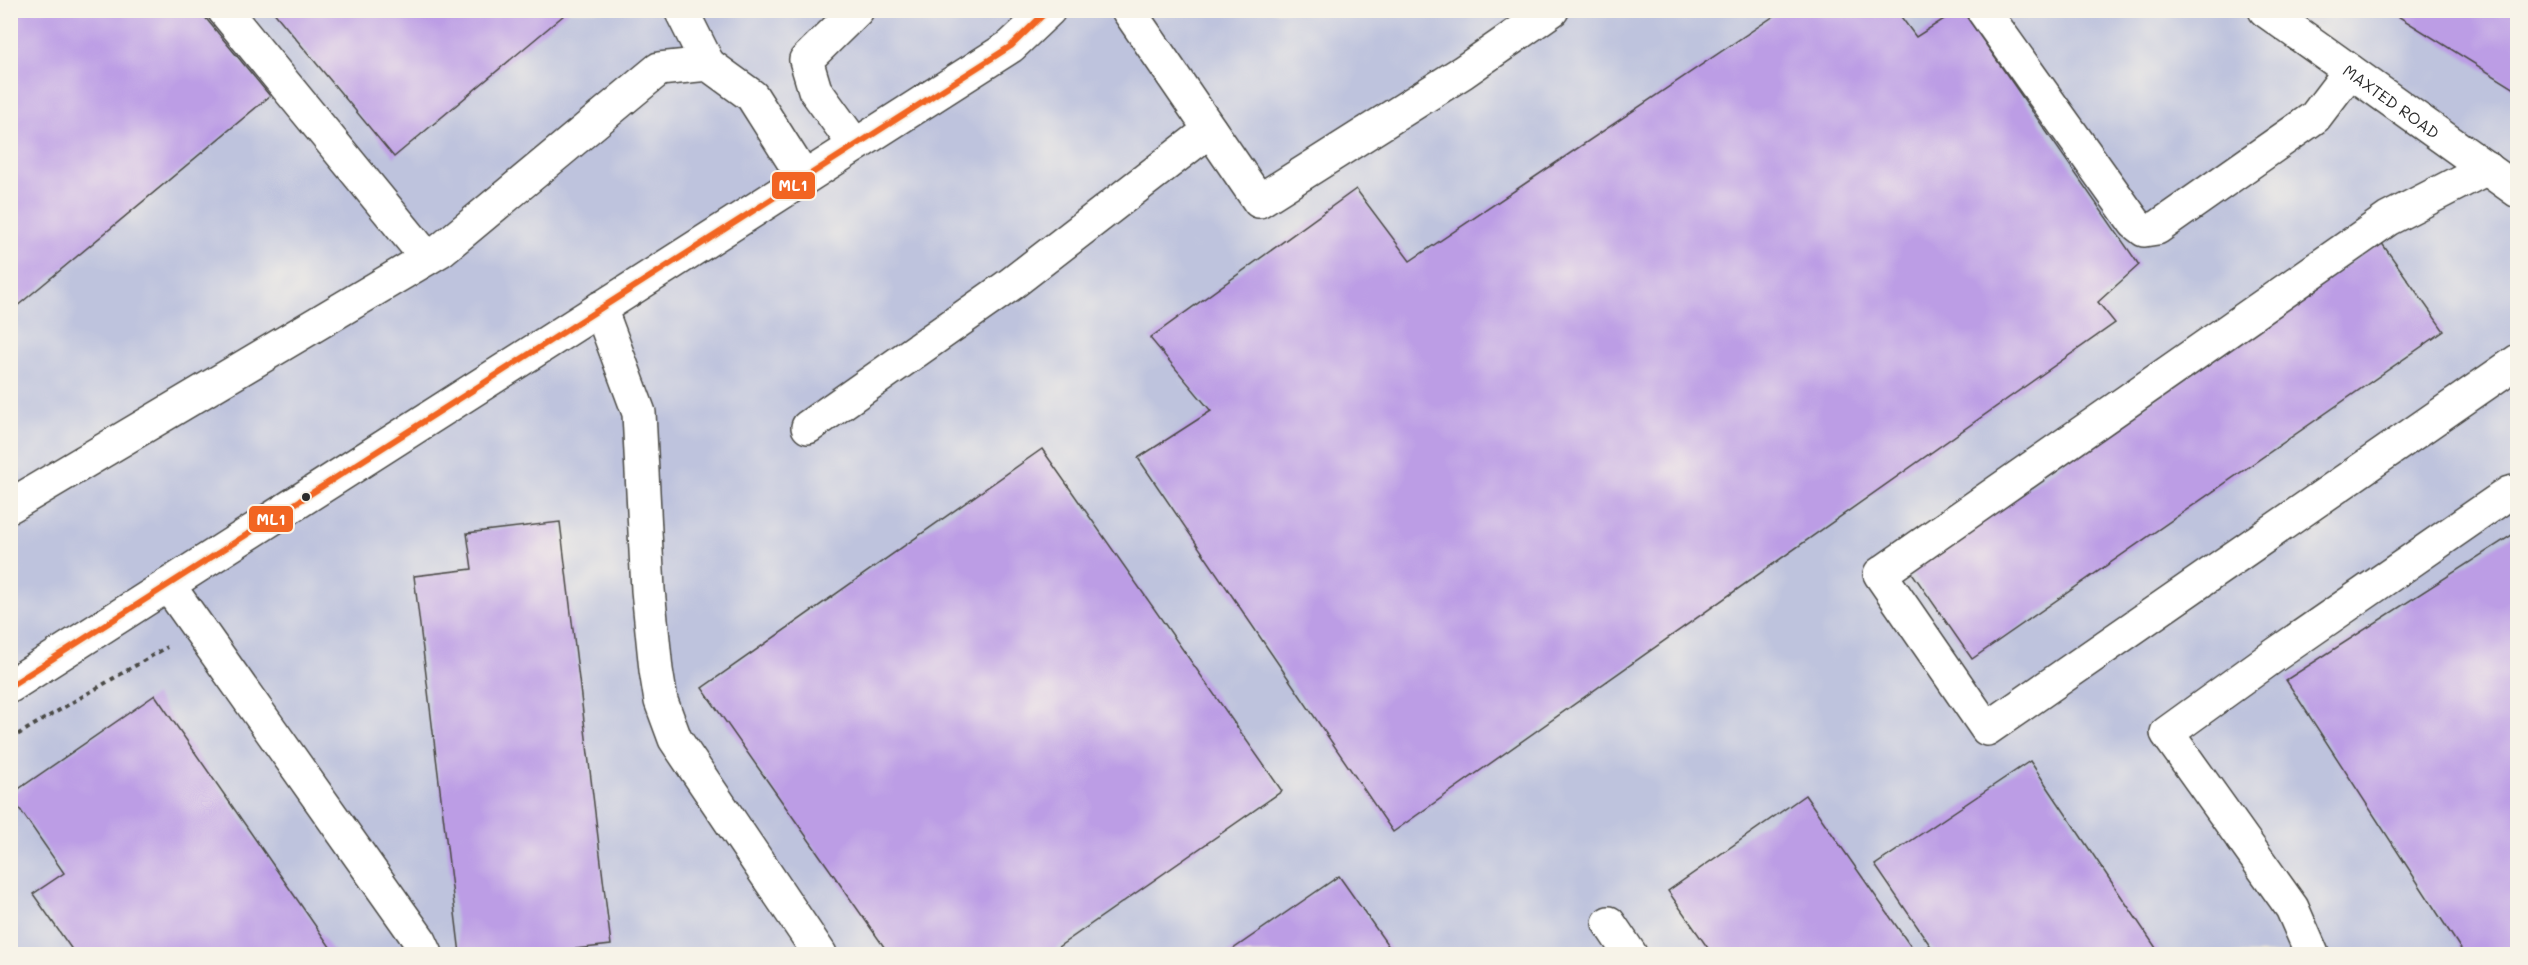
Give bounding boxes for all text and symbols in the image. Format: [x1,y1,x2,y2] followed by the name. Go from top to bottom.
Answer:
[2340,59,2444,142] street label: MAXTED ROAD
[771,171,816,200] line badge: ML1
[778,174,808,195] text: ML1
[300,491,312,503] unlabelled marker
[248,505,294,533] line badge: ML1
[256,508,286,529] text: ML1

